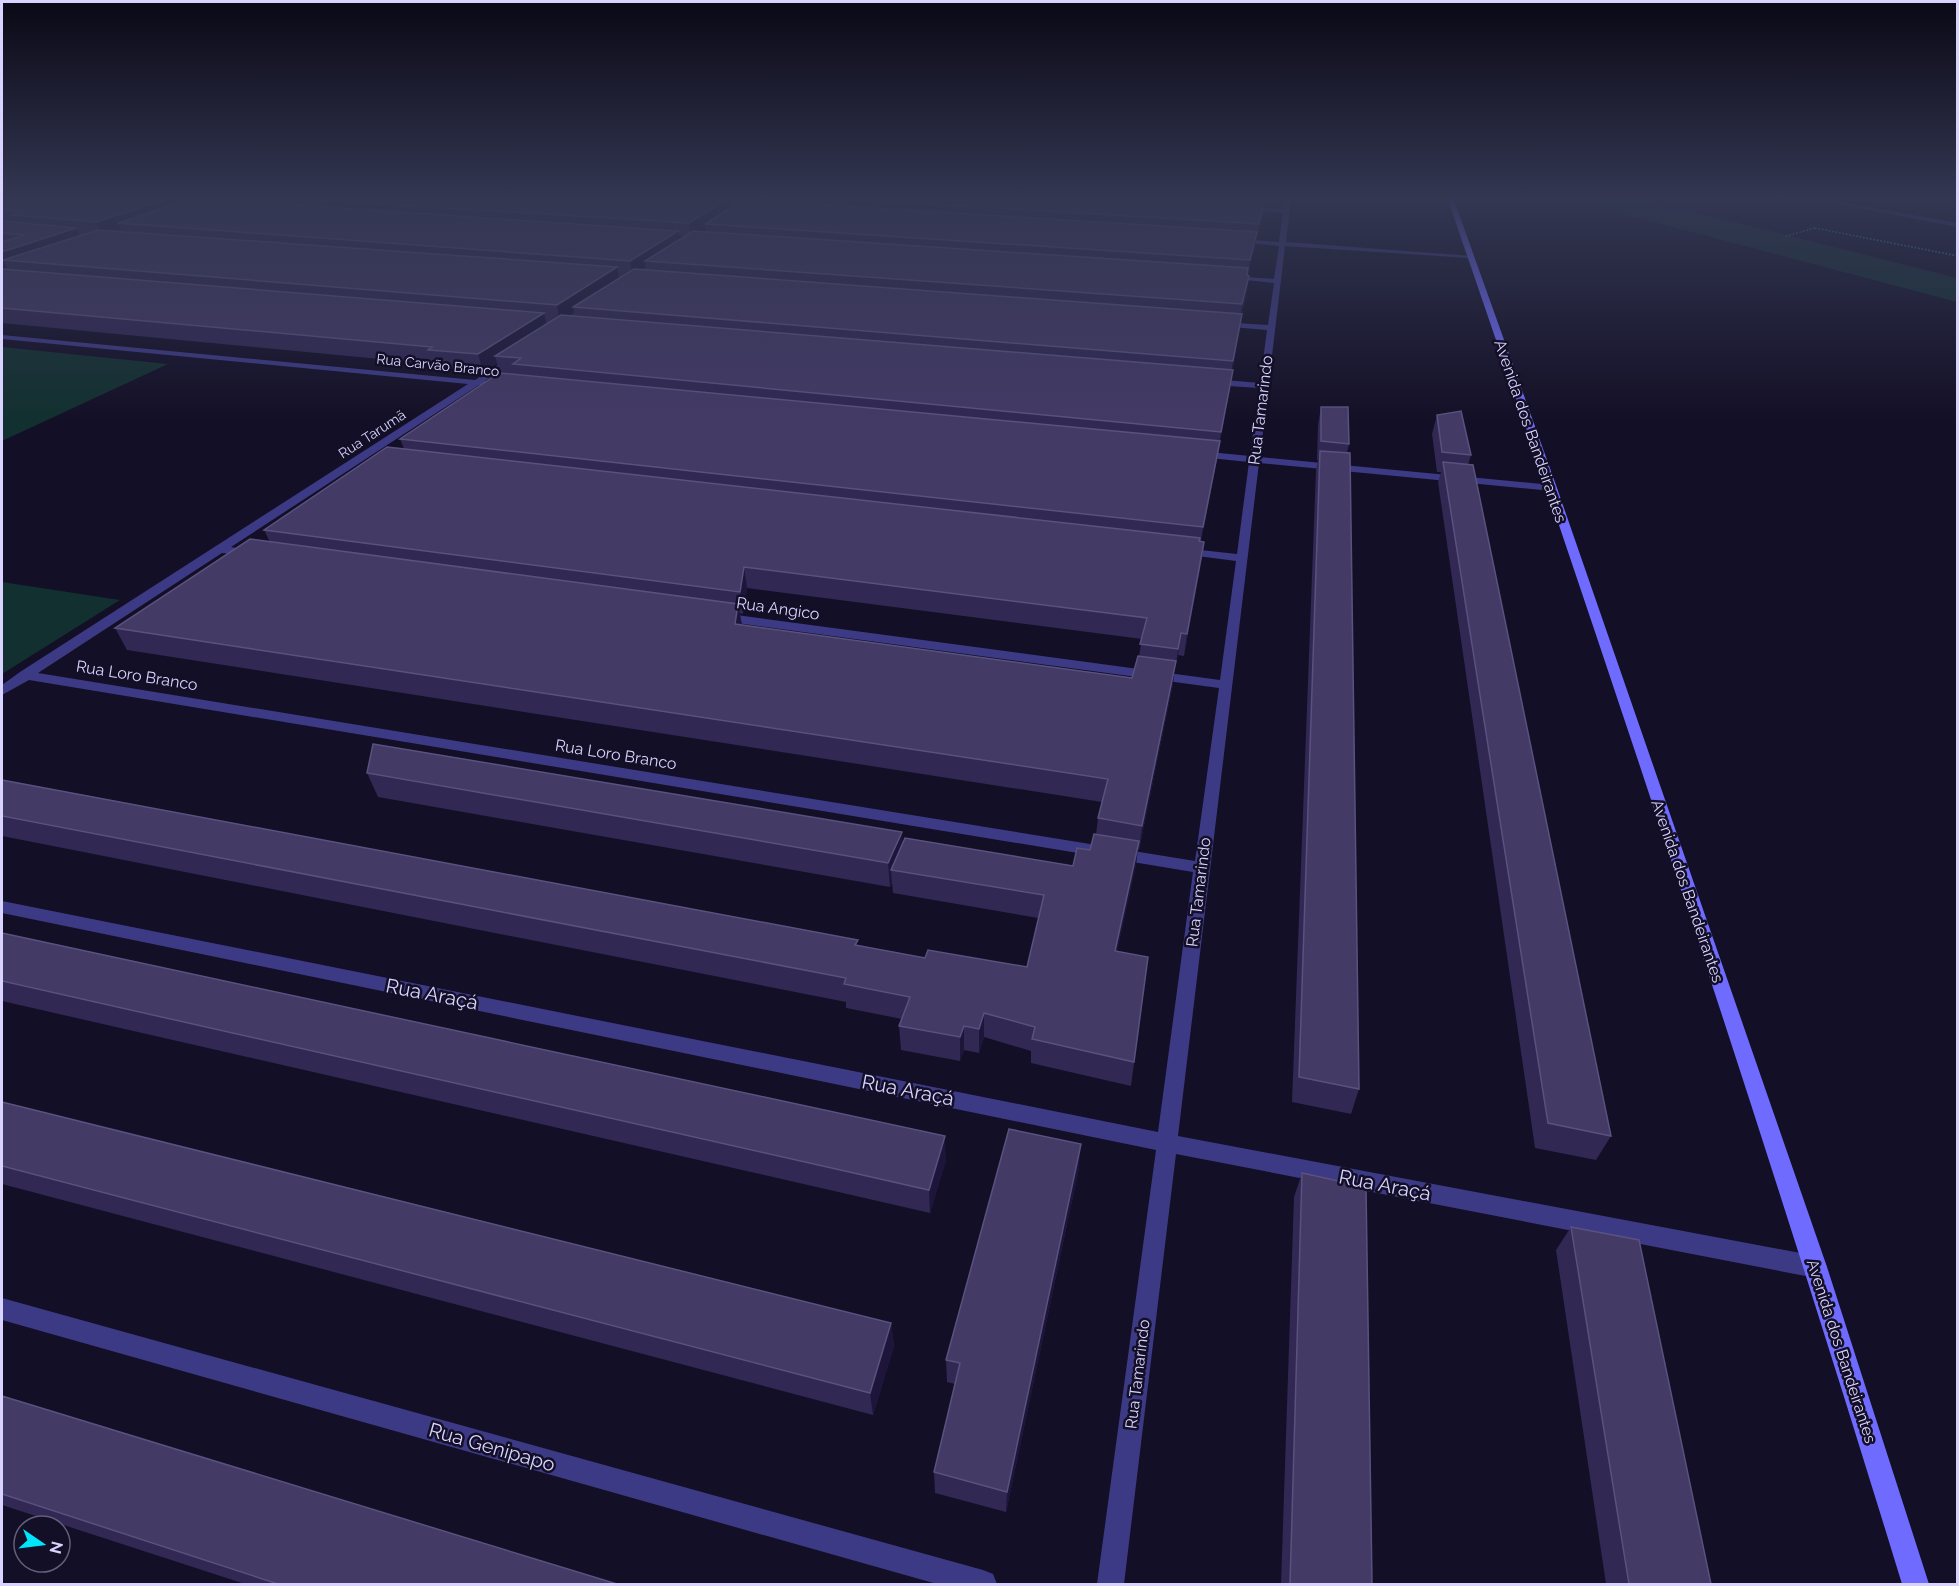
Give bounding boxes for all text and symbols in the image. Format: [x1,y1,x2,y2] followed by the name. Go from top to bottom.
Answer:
[1490,337,1571,525] street label: Avenida dos Bandeirantes
[376,351,500,379] street label: Rua Carvão Branco
[1244,354,1277,466] street label: Rua Tamarindo
[336,406,408,462] street label: Rua Tarumã
[735,593,821,624] street label: Rua Angico
[75,657,199,694] street label: Rua Loro Branco
[554,736,678,773] street label: Rua Loro Branco
[1647,797,1728,985] street label: Avenida dos Bandeirantes
[1182,836,1215,948] street label: Rua Tamarindo
[384,973,480,1015] street label: Rua Araçá
[860,1069,956,1111] street label: Rua Araçá
[1337,1164,1433,1206] street label: Rua Araçá
[1803,1257,1880,1446] street label: Avenida dos Bandeirantes
[1121,1318,1154,1430] street label: Rua Tamarindo
[426,1417,558,1477] street label: Rua Genipapo
[12,1514,72,1574] north arrow
[45,1539,67,1556] text: N

